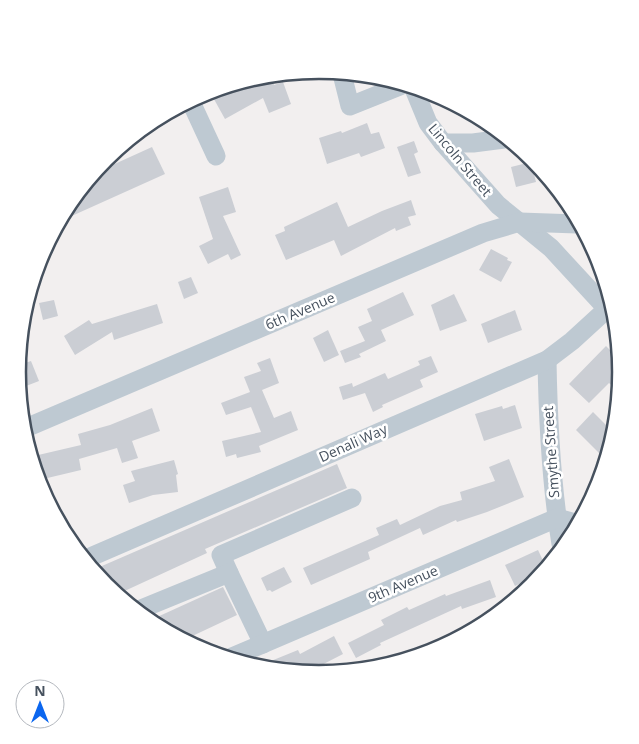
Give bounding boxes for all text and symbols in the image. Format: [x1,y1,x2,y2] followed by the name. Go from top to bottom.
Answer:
[424,119,496,200] street label: Lincoln Street
[262,287,338,334] street label: 6th Avenue
[538,406,563,498] street label: Smythe Street
[316,419,391,466] street label: Denali Way
[365,560,441,607] street label: 9th Avenue
[15,679,65,729] north arrow
[34,681,46,700] text: N

